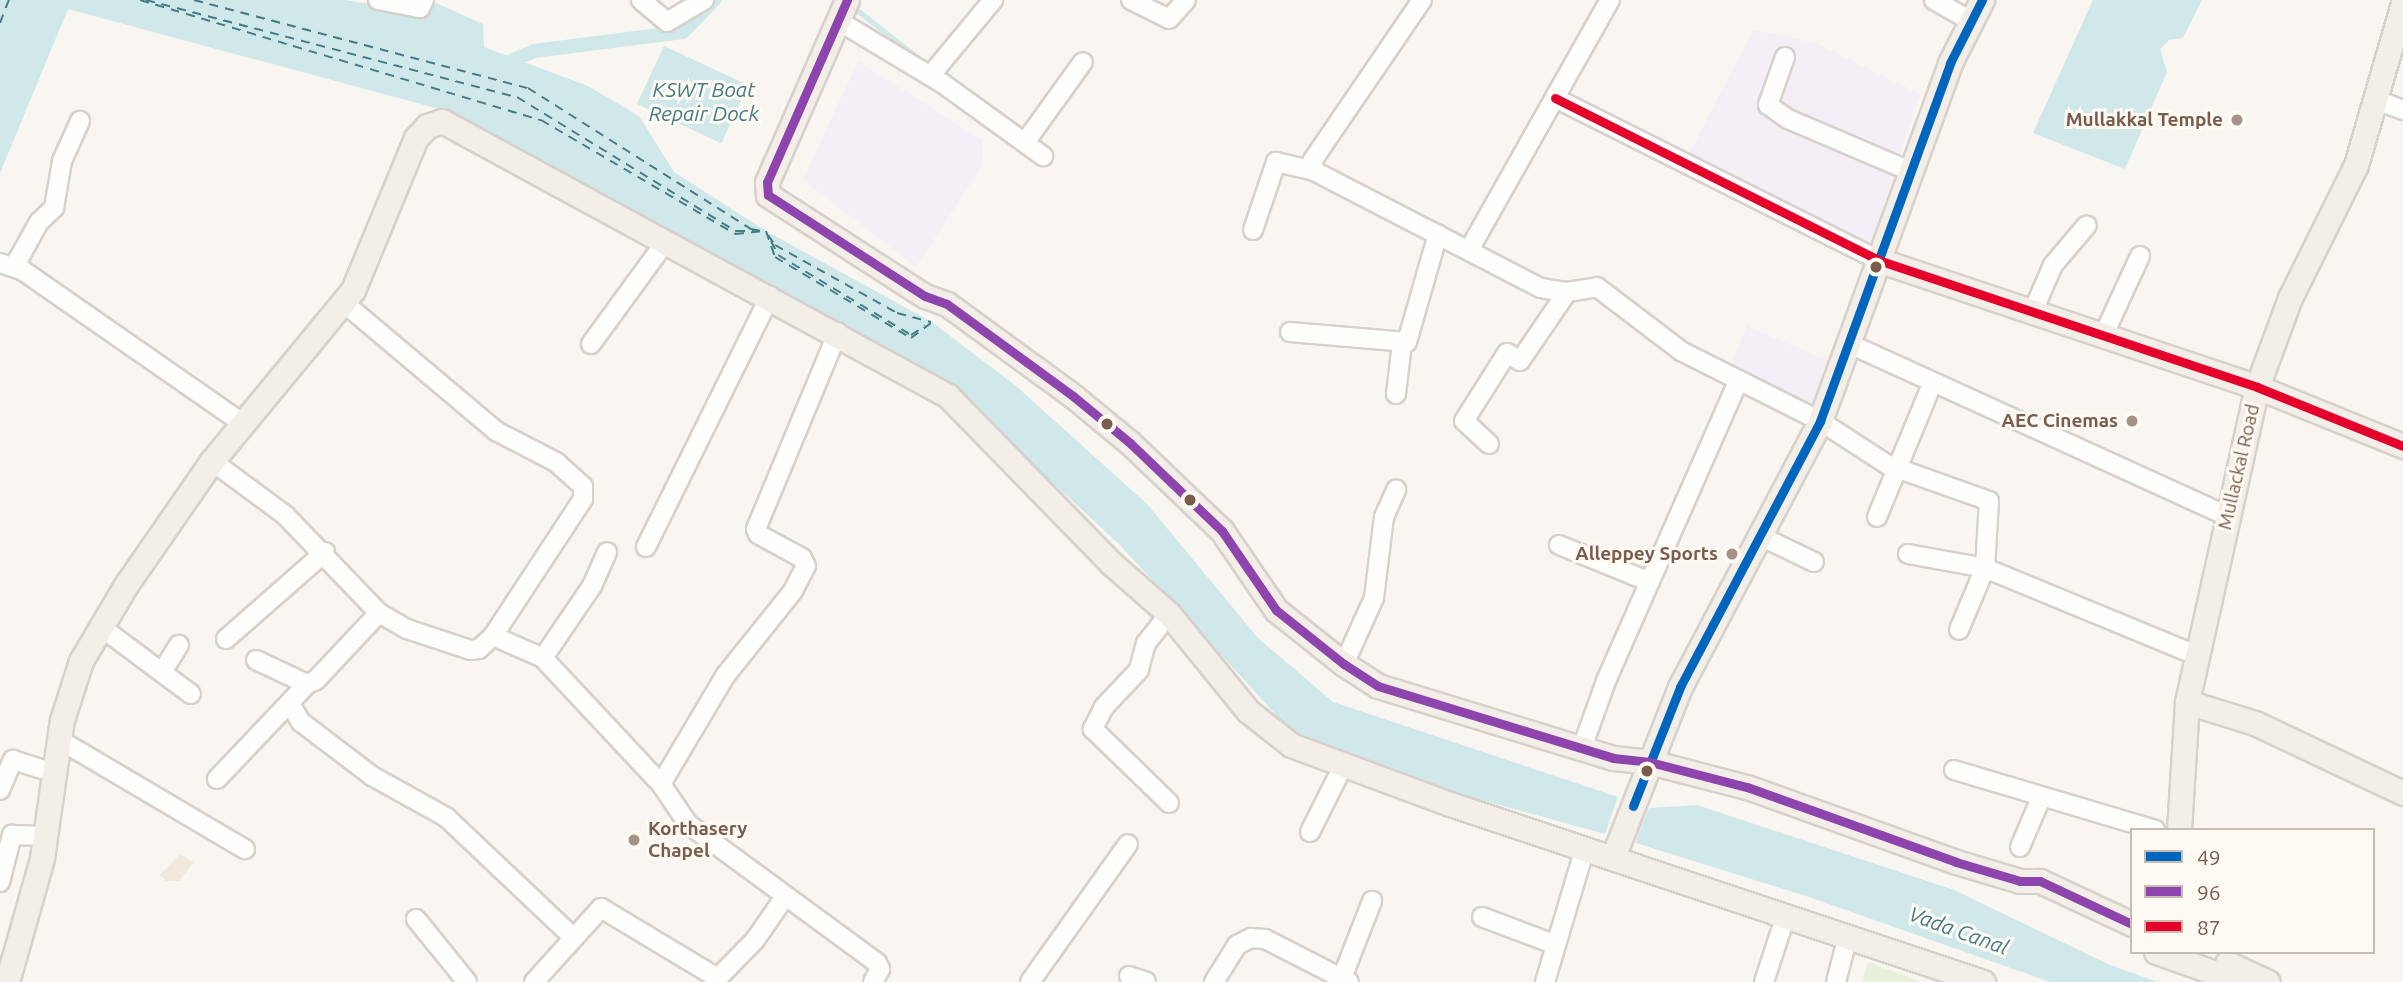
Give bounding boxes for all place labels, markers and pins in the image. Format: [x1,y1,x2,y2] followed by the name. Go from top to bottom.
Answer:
[2066,109,2223,131] place label: Mullakkal Temple
[2229,112,2245,128] marker: Mullakkal Temple
[1869,260,1883,274] unlabelled marker
[2002,410,2118,432] place label: AEC Cinemas
[2124,413,2140,429] marker: AEC Cinemas
[1100,417,1114,431] unlabelled marker
[1183,493,1197,507] unlabelled marker
[1575,543,1718,565] place label: Alleppey Sports
[1724,546,1740,562] marker: Alleppey Sports
[1640,764,1654,778] unlabelled marker
[648,818,747,862] place label: Korthasery Chapel
[626,832,642,848] marker: Korthasery Chapel

